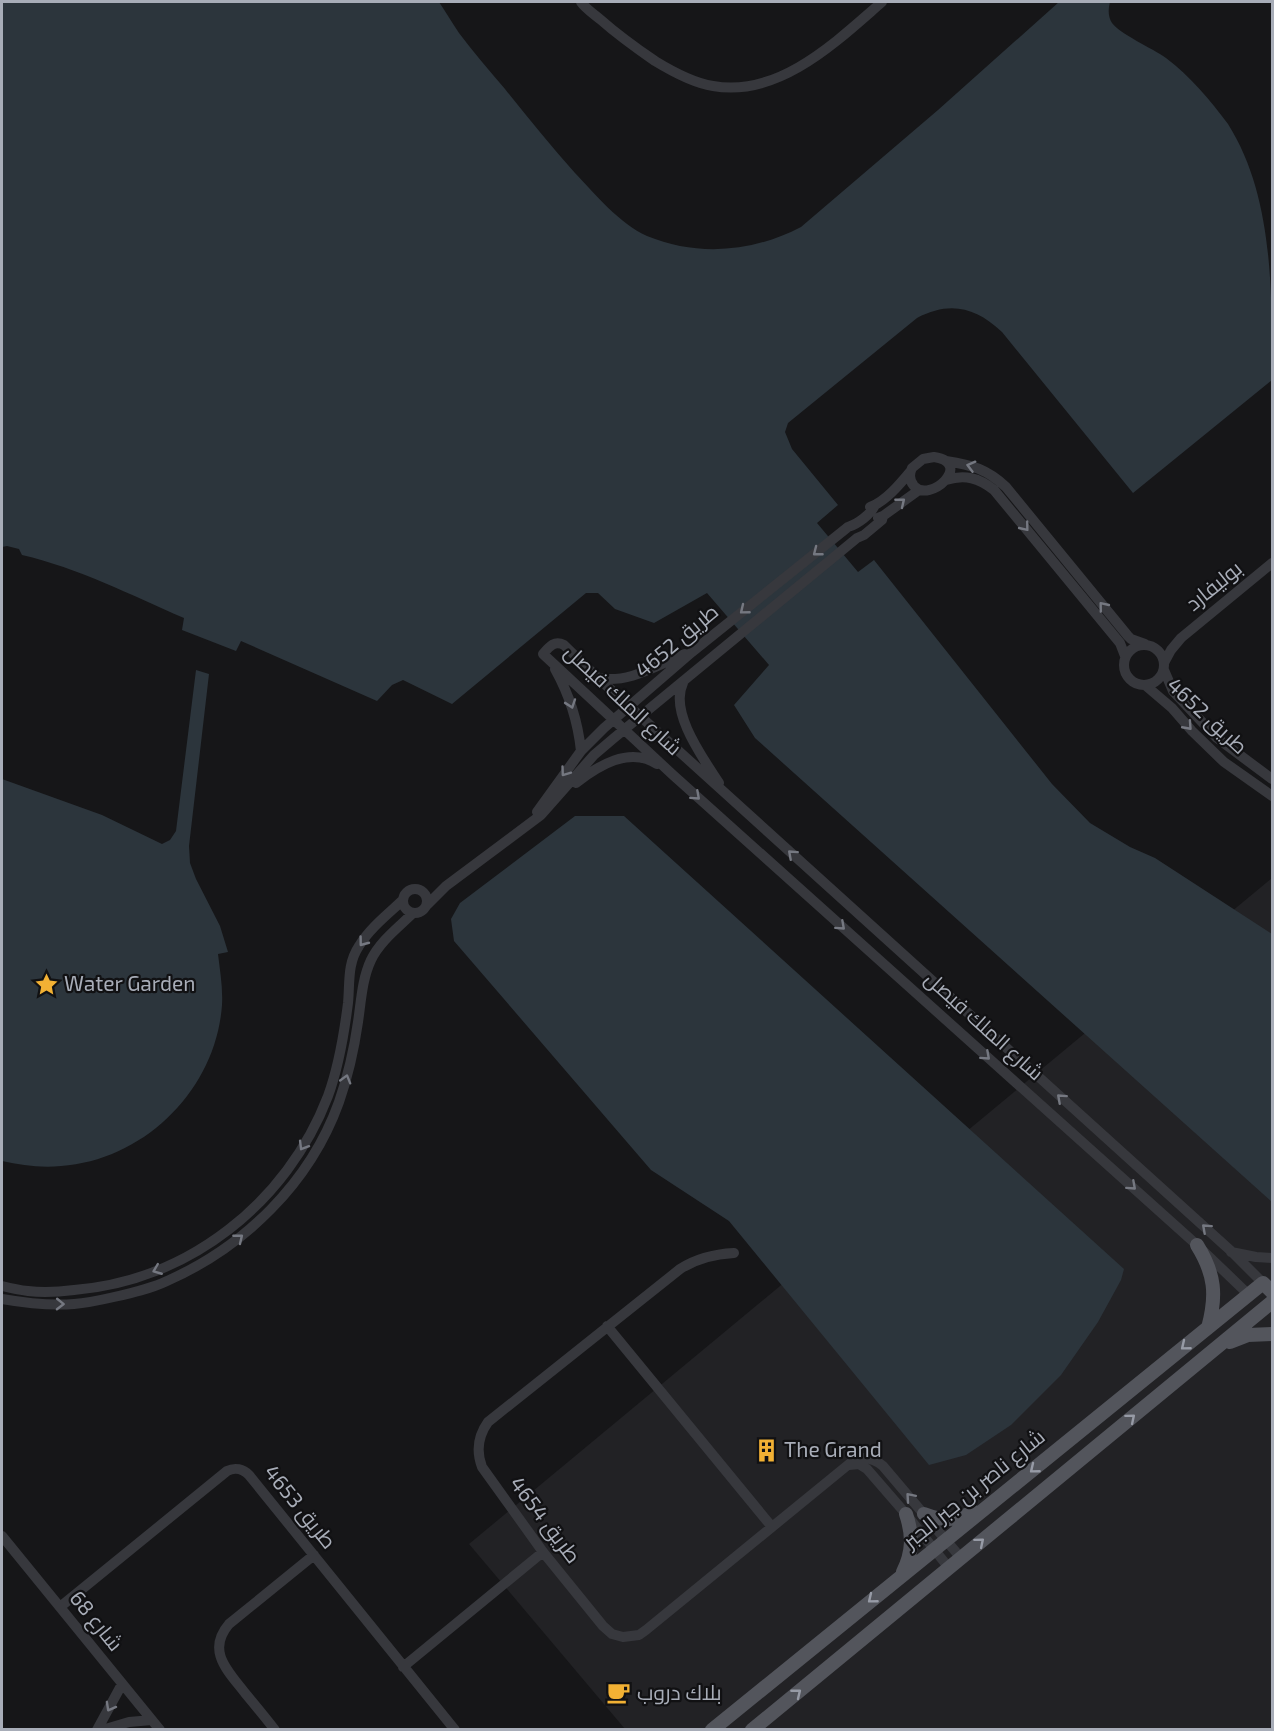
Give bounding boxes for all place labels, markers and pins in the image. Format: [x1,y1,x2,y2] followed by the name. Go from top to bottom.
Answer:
[64,970,196,995] place label: Water Garden
[33,971,59,997] place icon: Water Garden
[784,1436,882,1461] place label: The Grand
[753,1437,779,1463] building icon: The Grand
[637,1679,722,1705] place label: بلاك دروب
[606,1680,632,1706] cafe icon: بلاك دروب

